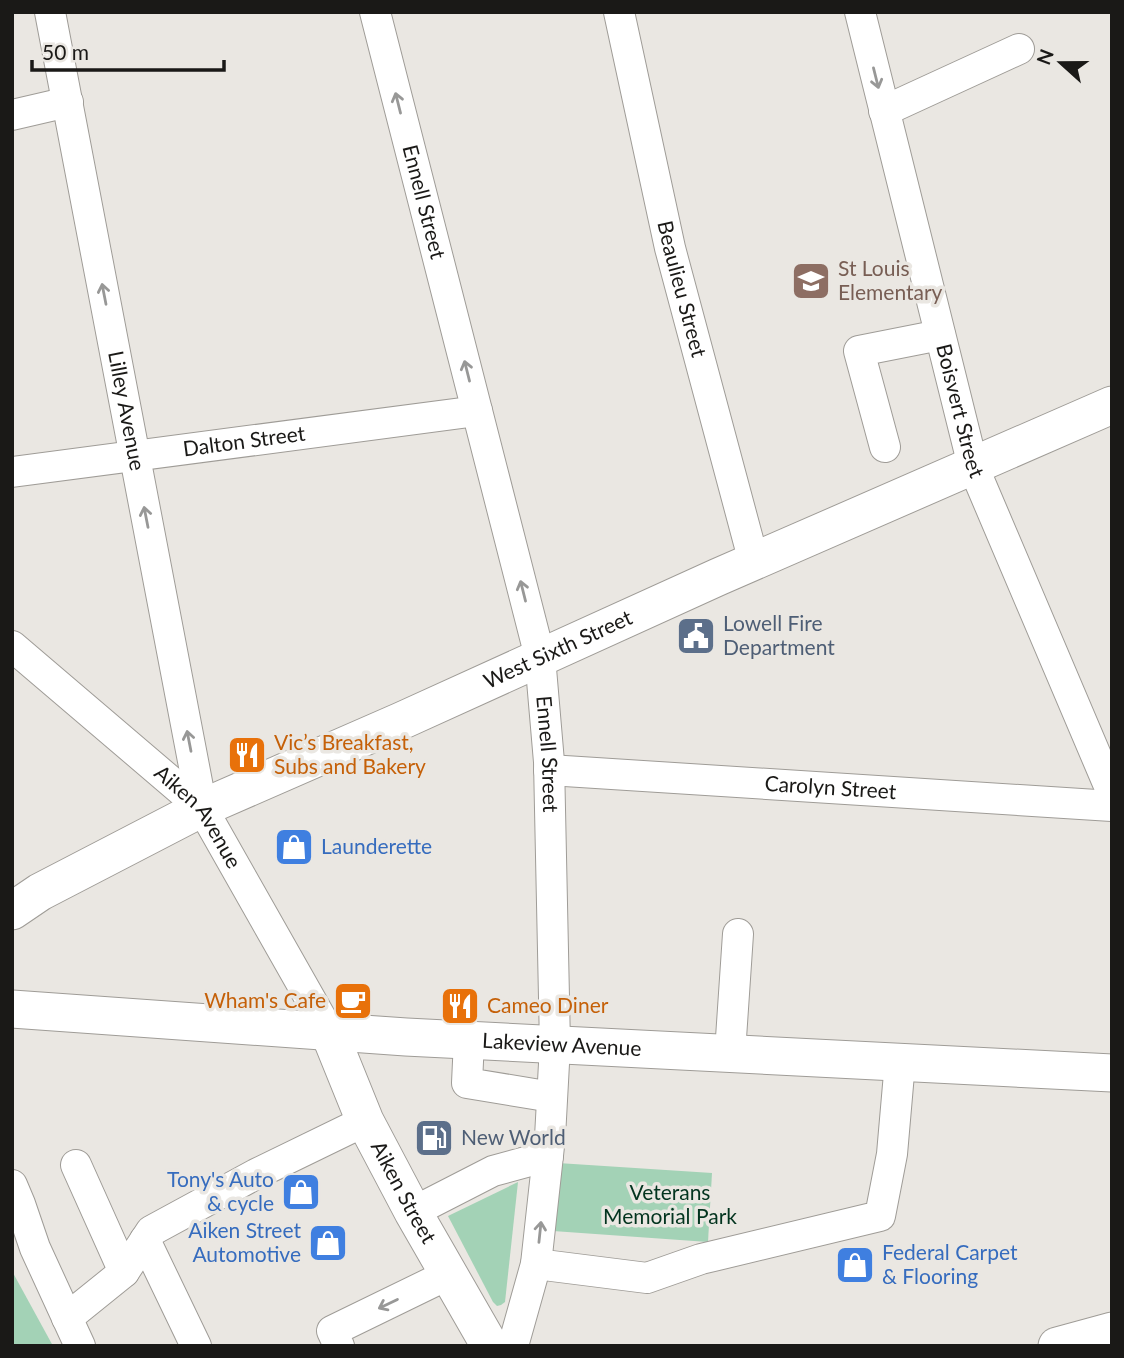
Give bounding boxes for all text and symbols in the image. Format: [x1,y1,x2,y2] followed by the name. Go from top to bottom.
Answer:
[32,28,224,72] scale bar
[1026,28,1096,98] north arrow
[42,39,89,64] text: 50 m
[1031,46,1058,68] text: N
[870,67,883,89] one-way arrow
[391,92,404,115] one-way arrow
[398,142,452,262] street label: Ennell Street
[653,218,713,360] street label: Beaulieu Street
[838,255,943,304] place label: St Louis Elementary
[790,260,832,302] school or university icon: St Louis Elementary
[97,283,110,306] one-way arrow
[932,341,991,481] street label: Boisvert Street
[104,349,151,472] street label: Lilley Avenue
[460,360,473,383] one-way arrow
[181,420,307,460] street label: Dalton Street
[139,506,153,529] one-way arrow
[516,581,529,603] one-way arrow
[479,604,636,693] street label: West Sixth Street
[723,610,835,659] place label: Lowell Fire Department
[675,615,717,657] public building icon: Lowell Fire Department
[532,694,564,813] street label: Ennell Street
[274,729,426,778] place label: Vic’s Breakfast, Subs and Bakery
[182,730,196,753] one-way arrow
[226,734,268,776] restaurant icon: Vic’s Breakfast, Subs and Bakery
[150,759,247,872] street label: Aiken Avenue
[764,770,898,803] street label: Carolyn Street
[273,826,315,868] shop icon: Launderette
[321,833,432,858] place label: Launderette
[332,980,374,1022] cafe icon: Wham's Cafe
[439,985,481,1027] restaurant icon: Cameo Diner
[204,987,326,1012] place label: Wham's Cafe
[487,992,609,1017] place label: Cameo Diner
[482,1027,642,1060] street label: Lakeview Avenue
[413,1117,455,1159] fuel station icon: New World
[461,1124,566,1149] place label: New World
[367,1136,443,1248] street label: Aiken Street
[167,1166,274,1215] place label: Tony's Auto & cycle
[280,1171,322,1213] shop icon: Tony's Auto & cycle
[603,1179,737,1228] park label: Veterans Memorial Park
[188,1217,301,1266] place label: Aiken Street Automotive
[533,1221,546,1244] one-way arrow
[307,1222,349,1264] shop icon: Aiken Street Automotive
[882,1239,1018,1288] place label: Federal Carpet & Flooring
[834,1244,876,1286] shop icon: Federal Carpet & Flooring
[378,1297,399,1311] one-way arrow

